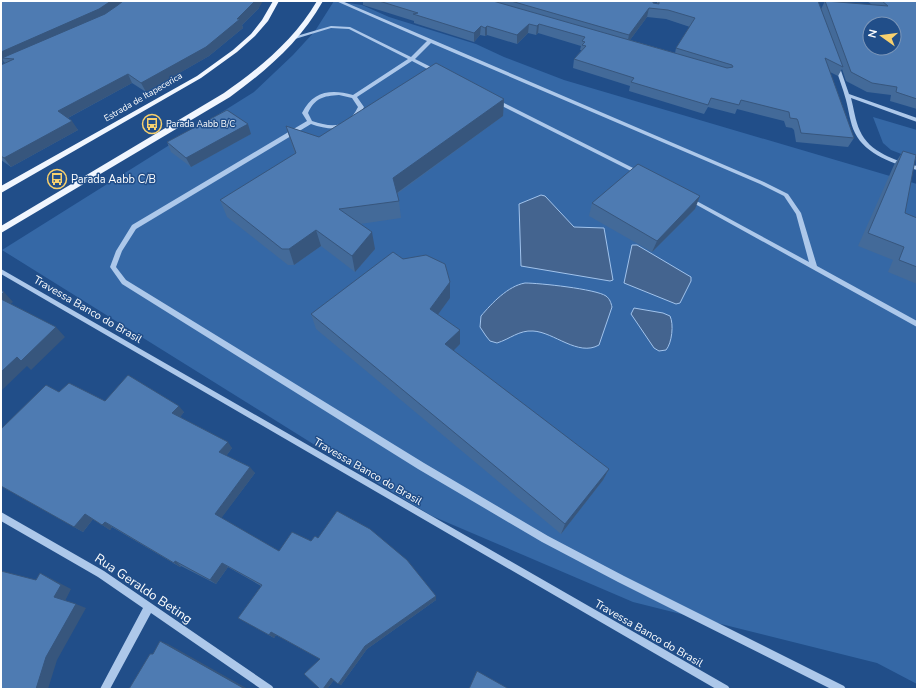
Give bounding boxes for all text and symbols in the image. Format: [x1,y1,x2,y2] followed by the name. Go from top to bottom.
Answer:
[862,16,902,56] north arrow
[865,28,881,40] text: N
[102,70,185,124] street label: Estrada de Itapecerica
[141,113,163,135] bus stop icon: Parada Aabb B/C
[166,118,235,130] place label: Parada Aabb B/C
[46,168,68,190] bus stop icon: Parada Aabb C/B
[71,172,156,187] place label: Parada Aabb C/B
[31,272,145,347] street label: Travessa Banco do Brasil
[311,434,425,509] street label: Travessa Banco do Brasil
[91,549,196,628] street label: Rua Geraldo Beting
[592,596,706,671] street label: Travessa Banco do Brasil

